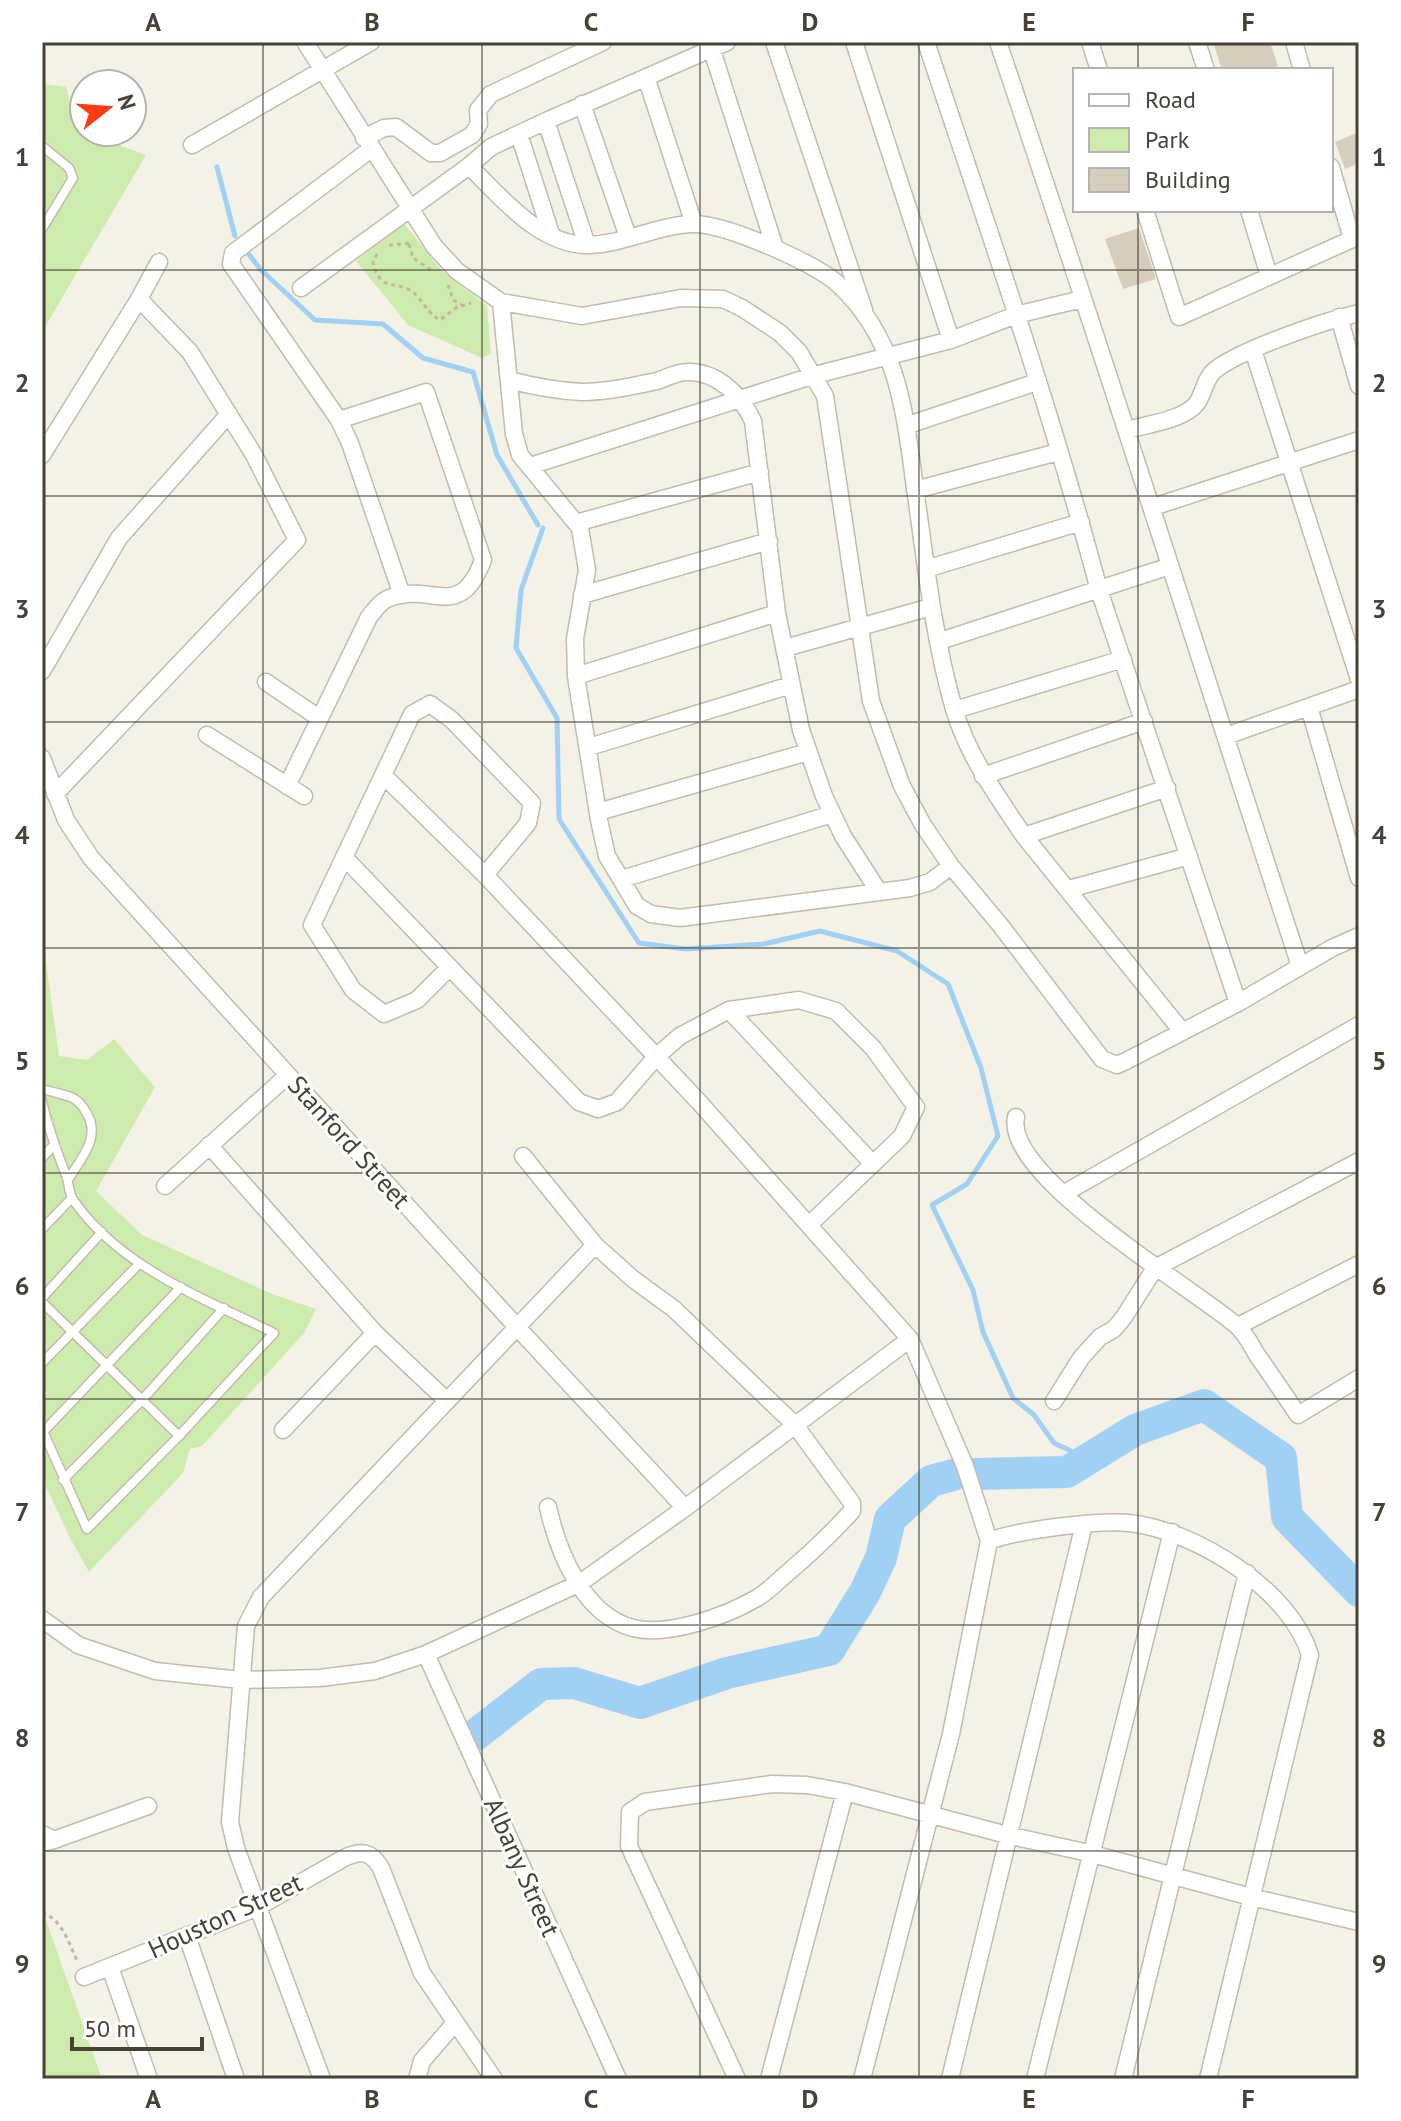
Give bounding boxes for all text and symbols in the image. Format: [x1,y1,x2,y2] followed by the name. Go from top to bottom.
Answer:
[145,5,161,38] text: A
[364,5,380,38] text: B
[584,5,598,38] text: C
[802,5,818,38] text: D
[1022,5,1036,38] text: E
[1241,5,1255,38] text: F
[68,68,148,148] north arrow
[1073,68,1333,212] legend
[1145,84,1196,115] text: Road
[112,91,143,113] text: N
[1145,124,1190,155] text: Park
[15,140,29,173] text: 1
[1372,140,1386,173] text: 1
[1145,164,1231,195] text: Building
[15,366,29,399] text: 2
[1372,366,1386,399] text: 2
[15,592,29,625] text: 3
[1372,592,1386,625] text: 3
[15,818,30,851] text: 4
[1372,818,1387,851] text: 4
[15,1044,29,1077] text: 5
[1372,1044,1386,1077] text: 5
[281,1068,418,1215] street label: Stanford Street
[15,1269,29,1302] text: 6
[1372,1269,1386,1302] text: 6
[15,1495,29,1528] text: 7
[1372,1495,1386,1528] text: 7
[15,1721,29,1754] text: 8
[1372,1721,1386,1754] text: 8
[477,1792,568,1941] street label: Albany Street
[142,1865,307,1966] street label: Houston Street
[15,1947,29,1980] text: 9
[1372,1947,1386,1980] text: 9
[72,2001,202,2051] scale bar
[84,2013,136,2044] text: 50 m
[145,2082,161,2115] text: A
[364,2082,380,2115] text: B
[584,2082,598,2115] text: C
[802,2082,818,2115] text: D
[1022,2082,1036,2115] text: E
[1241,2082,1255,2115] text: F

